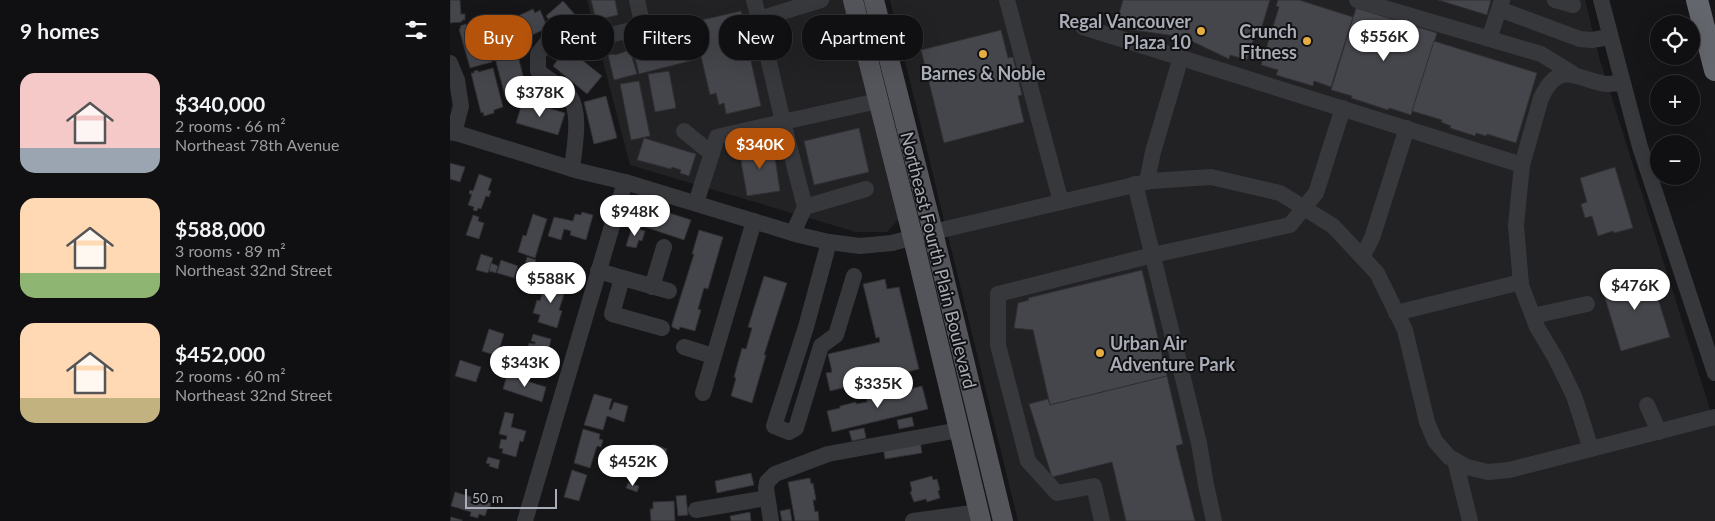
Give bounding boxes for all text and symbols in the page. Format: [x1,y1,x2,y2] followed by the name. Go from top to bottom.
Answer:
[1059,10,1191,53] place label: Regal Vancouver Plaza 10
[465,15,532,60] chip: Buy
[542,15,614,60] chip: Rent
[624,15,709,60] chip: Filters
[719,15,792,60] chip: New
[802,15,923,60] chip: Apartment
[1650,15,1700,185] map controls
[1650,15,1700,65] button: locate
[402,16,430,44] icon: filters
[20,18,99,43] text: 9 homes
[1239,20,1297,63] place label: Crunch Fitness
[1349,20,1419,62] pin: $556K
[1195,25,1207,37] marker: Regal Vancouver Plaza 10
[1360,26,1408,45] text: $556K
[1301,35,1313,47] marker: Crunch Fitness
[977,48,989,60] marker: Barnes & Noble
[920,62,1046,84] place label: Barnes & Noble
[1650,75,1700,125] button: +
[505,76,575,118] pin: $378K
[516,82,564,101] text: $378K
[175,91,265,116] text: $340,000
[60,93,120,153] icon: home
[175,116,286,135] text: 2 rooms · 66 m²
[725,128,795,170] pin: $340K
[896,129,982,391] street label: Northeast Fourth Plain Boulevard
[736,134,784,153] text: $340K
[175,135,339,154] text: Northeast 78th Avenue
[1650,135,1700,185] button: −
[600,194,670,237] pin: $948K
[611,201,659,220] text: $948K
[175,216,265,241] text: $588,000
[60,218,120,278] icon: home
[175,241,286,260] text: 3 rooms · 89 m²
[175,260,332,279] text: Northeast 32nd Street
[516,262,586,304] pin: $588K
[527,268,575,287] text: $588K
[1600,268,1670,311] pin: $476K
[1611,275,1659,294] text: $476K
[1109,332,1235,375] place label: Urban Air Adventure Park
[175,341,265,366] text: $452,000
[60,343,120,403] icon: home
[490,346,560,388] pin: $343K
[1094,347,1106,359] marker: Urban Air Adventure Park
[501,352,549,371] text: $343K
[175,366,286,385] text: 2 rooms · 60 m²
[843,366,913,409] pin: $335K
[854,373,902,392] text: $335K
[175,385,332,404] text: Northeast 32nd Street
[598,444,668,487] pin: $452K
[609,451,657,470] text: $452K
[465,486,558,509] scale bar
[472,489,503,506] text: 50 m

